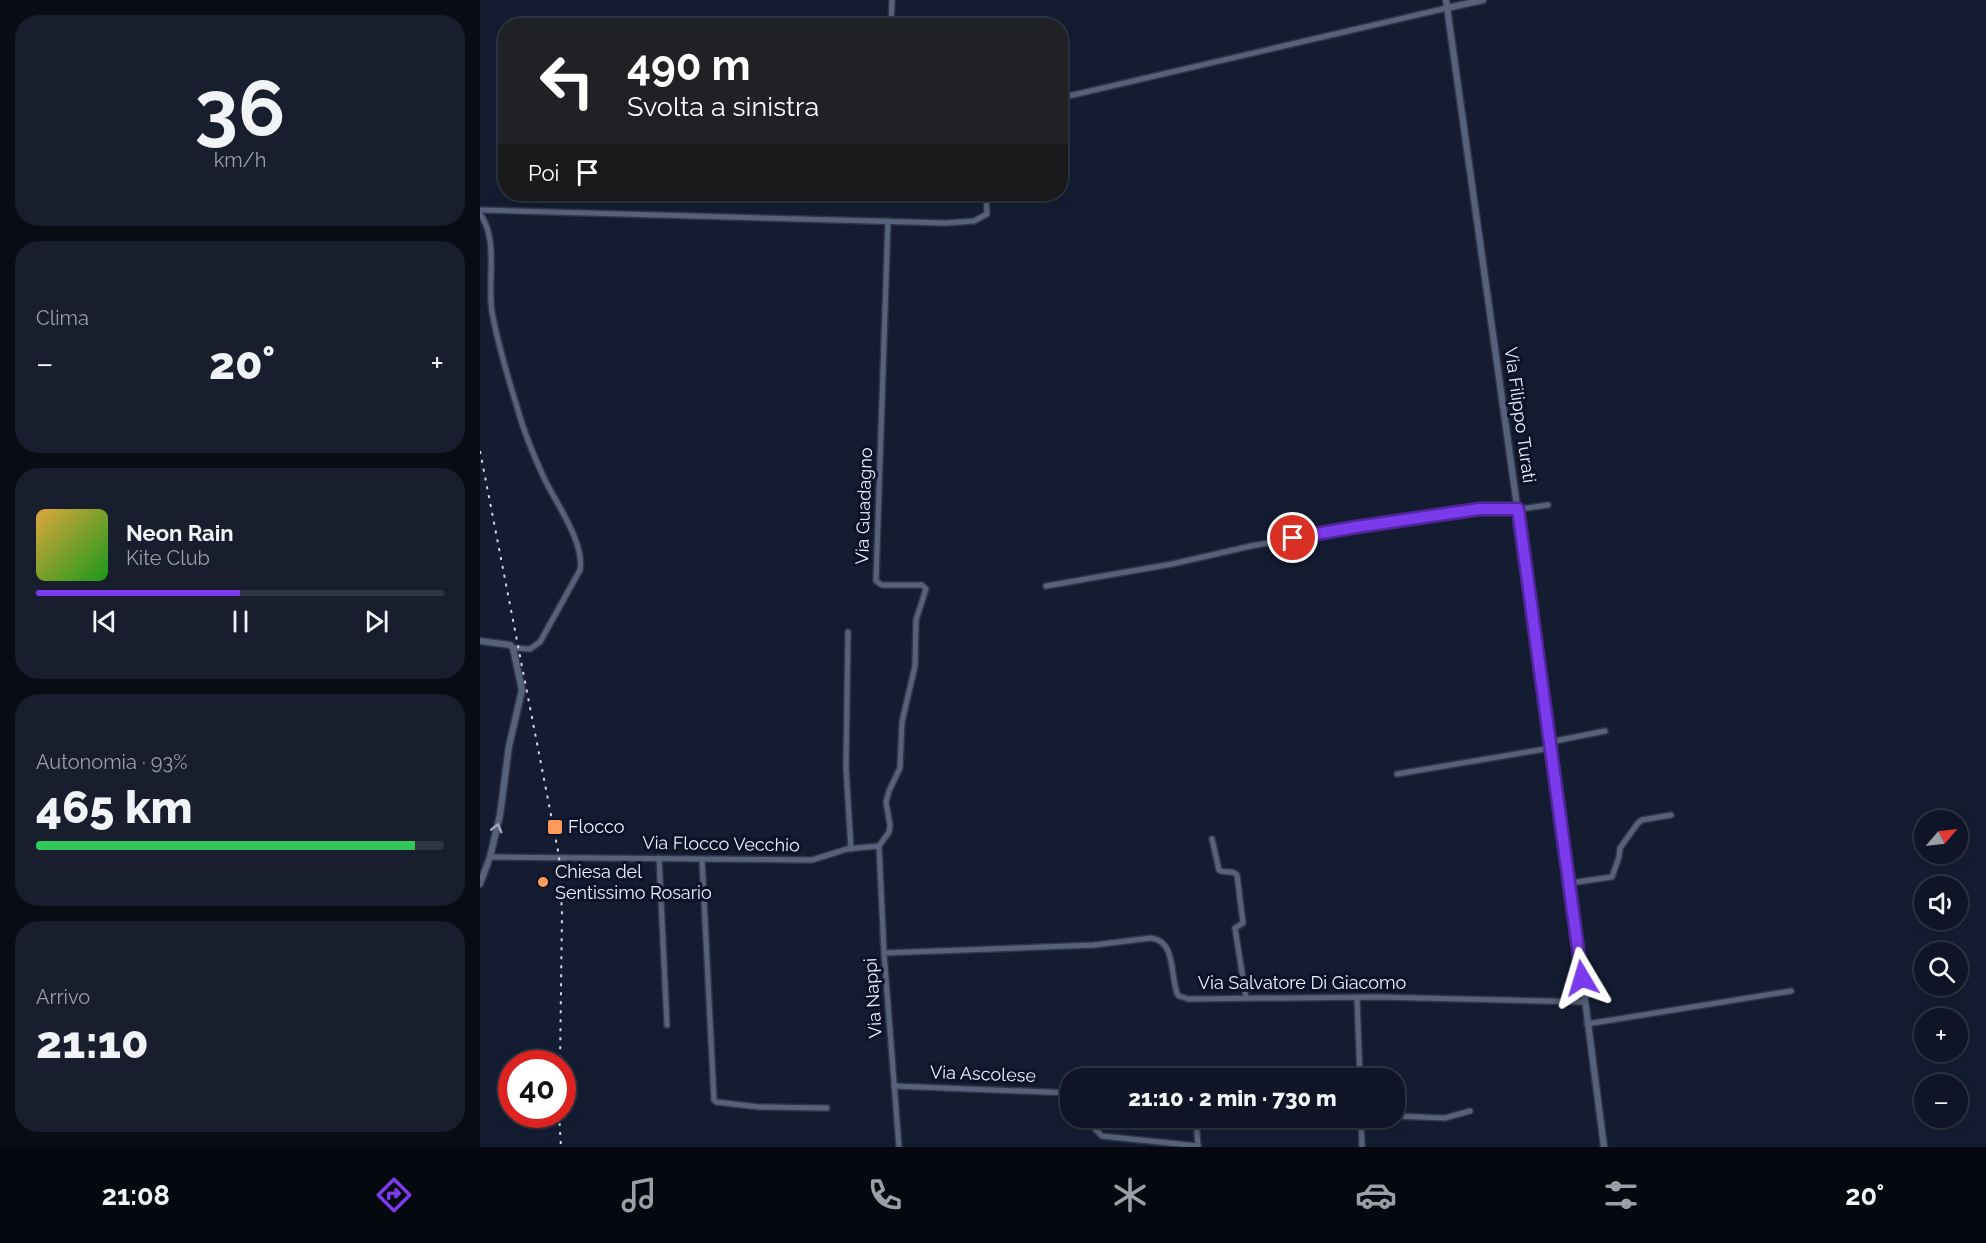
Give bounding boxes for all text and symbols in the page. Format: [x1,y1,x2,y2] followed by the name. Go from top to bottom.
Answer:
[627,41,751,90] text: 490 m
[528,42,606,120] icon: left
[195,63,285,154] text: 36
[627,91,819,122] text: Svolta a sinistra
[214,148,266,172] text: km/h
[571,156,604,189] icon: arrive
[528,160,559,186] text: Poi
[36,306,89,330] text: Clima
[209,337,275,390] text: 20°
[36,344,54,383] text: −
[430,344,444,383] text: +
[1501,346,1540,484] street label: Via Filippo Turati
[851,447,876,565] street label: Via Guadagno
[1267,512,1318,563] pin
[126,520,234,546] text: Neon Rain
[1276,521,1309,554] icon: arrive
[126,546,210,570] text: Kite Club
[88,605,121,638] icon: previous
[224,605,257,638] icon: pause
[360,605,393,638] icon: next
[36,750,187,774] text: Autonomia · 93%
[36,781,193,834] text: 465 km
[1914,810,1968,864] north arrow
[1914,810,1968,1128] map controls
[568,816,625,837] place label: Flocco
[546,818,564,836] marker: Flocco
[490,823,502,834] one-way arrow
[642,832,800,855] street label: Via Flocco Vecchio
[555,861,712,903] place label: Chiesa del Sentissimo Rosario
[536,875,550,889] marker: Chiesa del Sentissimo Rosario
[1914,876,1968,930] button: sound
[1914,942,1968,996] button: search
[1550,946,1614,1010] position arrow
[859,957,886,1039] street label: Via Nappi
[1198,972,1407,993] street label: Via Salvatore Di Giacomo
[36,985,90,1009] text: Arrivo
[1914,1008,1968,1062] button: +
[36,1016,149,1069] text: 21:10
[498,1050,576,1128] speed limit sign: 40
[930,1061,1037,1086] street label: Via Ascolese
[1914,1074,1968,1128] button: −
[1128,1085,1337,1111] text: 21:10 · 2 min · 730 m
[373,1174,415,1216] icon: directions
[618,1174,660,1216] icon: music
[864,1174,906,1216] icon: phone
[1109,1174,1151,1216] icon: climate
[1355,1174,1397,1216] icon: car
[1600,1174,1642,1216] icon: filters
[102,1180,170,1211] text: 21:08
[1845,1180,1884,1211] text: 20°

